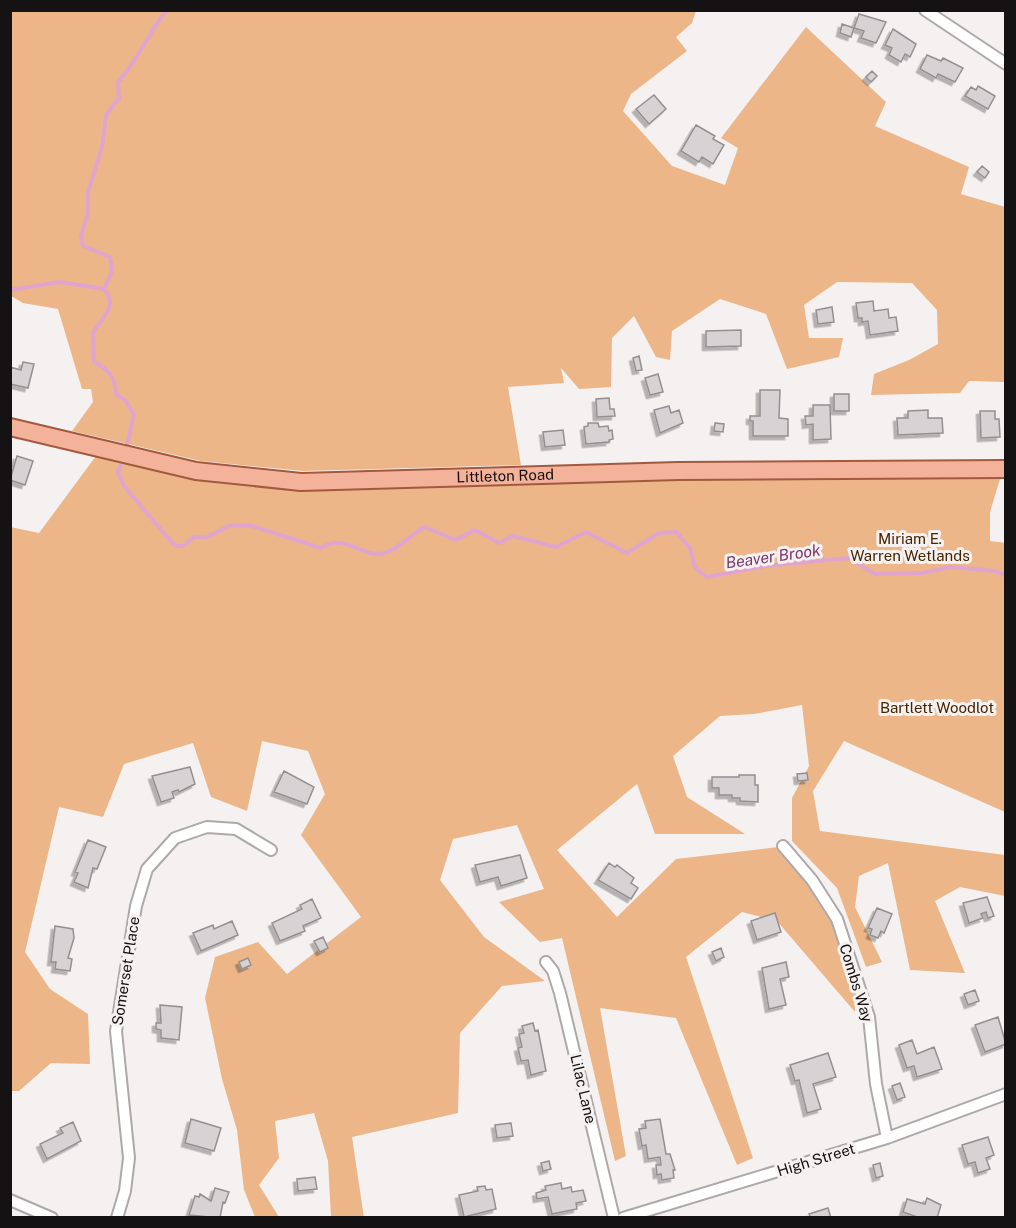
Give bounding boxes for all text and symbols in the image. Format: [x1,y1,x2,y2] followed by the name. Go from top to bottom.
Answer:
[456,466,554,485] street label: Littleton Road
[850,530,970,564] park label: Miriam E. Warren Wetlands
[724,540,822,573] water label: Beaver Brook
[880,699,994,716] park label: Bartlett Woodlot
[109,915,143,1027] street label: Somerset Place
[836,942,876,1024] street label: Combs Way
[567,1052,600,1125] street label: Lilac Lane
[775,1140,857,1179] street label: High Street

